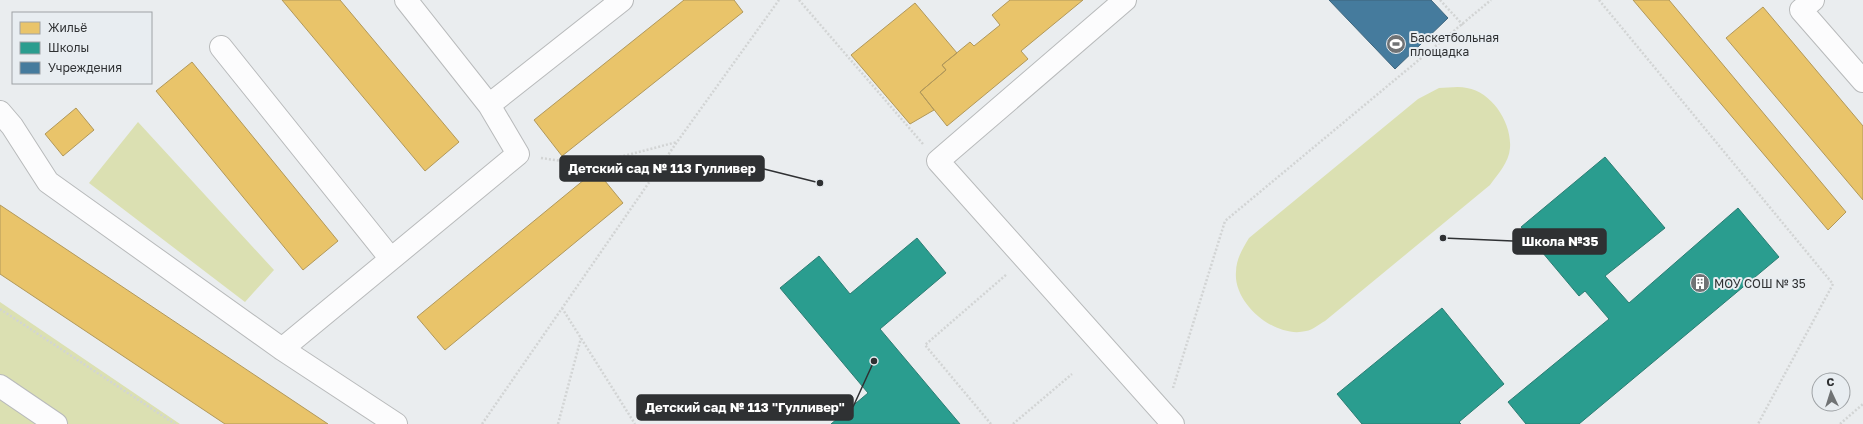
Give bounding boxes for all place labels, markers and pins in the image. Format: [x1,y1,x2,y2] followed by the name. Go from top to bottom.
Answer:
[1410,30,1499,59] place label: Баскетбольная площадка
[1385,33,1407,55] sports icon: Баскетбольная площадка
[560,156,764,181] callout: Детский сад № 113 Гулливер
[1513,229,1606,254] callout: Школа №35
[1689,272,1711,294] building icon: МОУ СОШ № 35
[1714,276,1806,291] place label: МОУ СОШ № 35
[637,395,853,420] callout: Детский сад № 113 "Гулливер"

